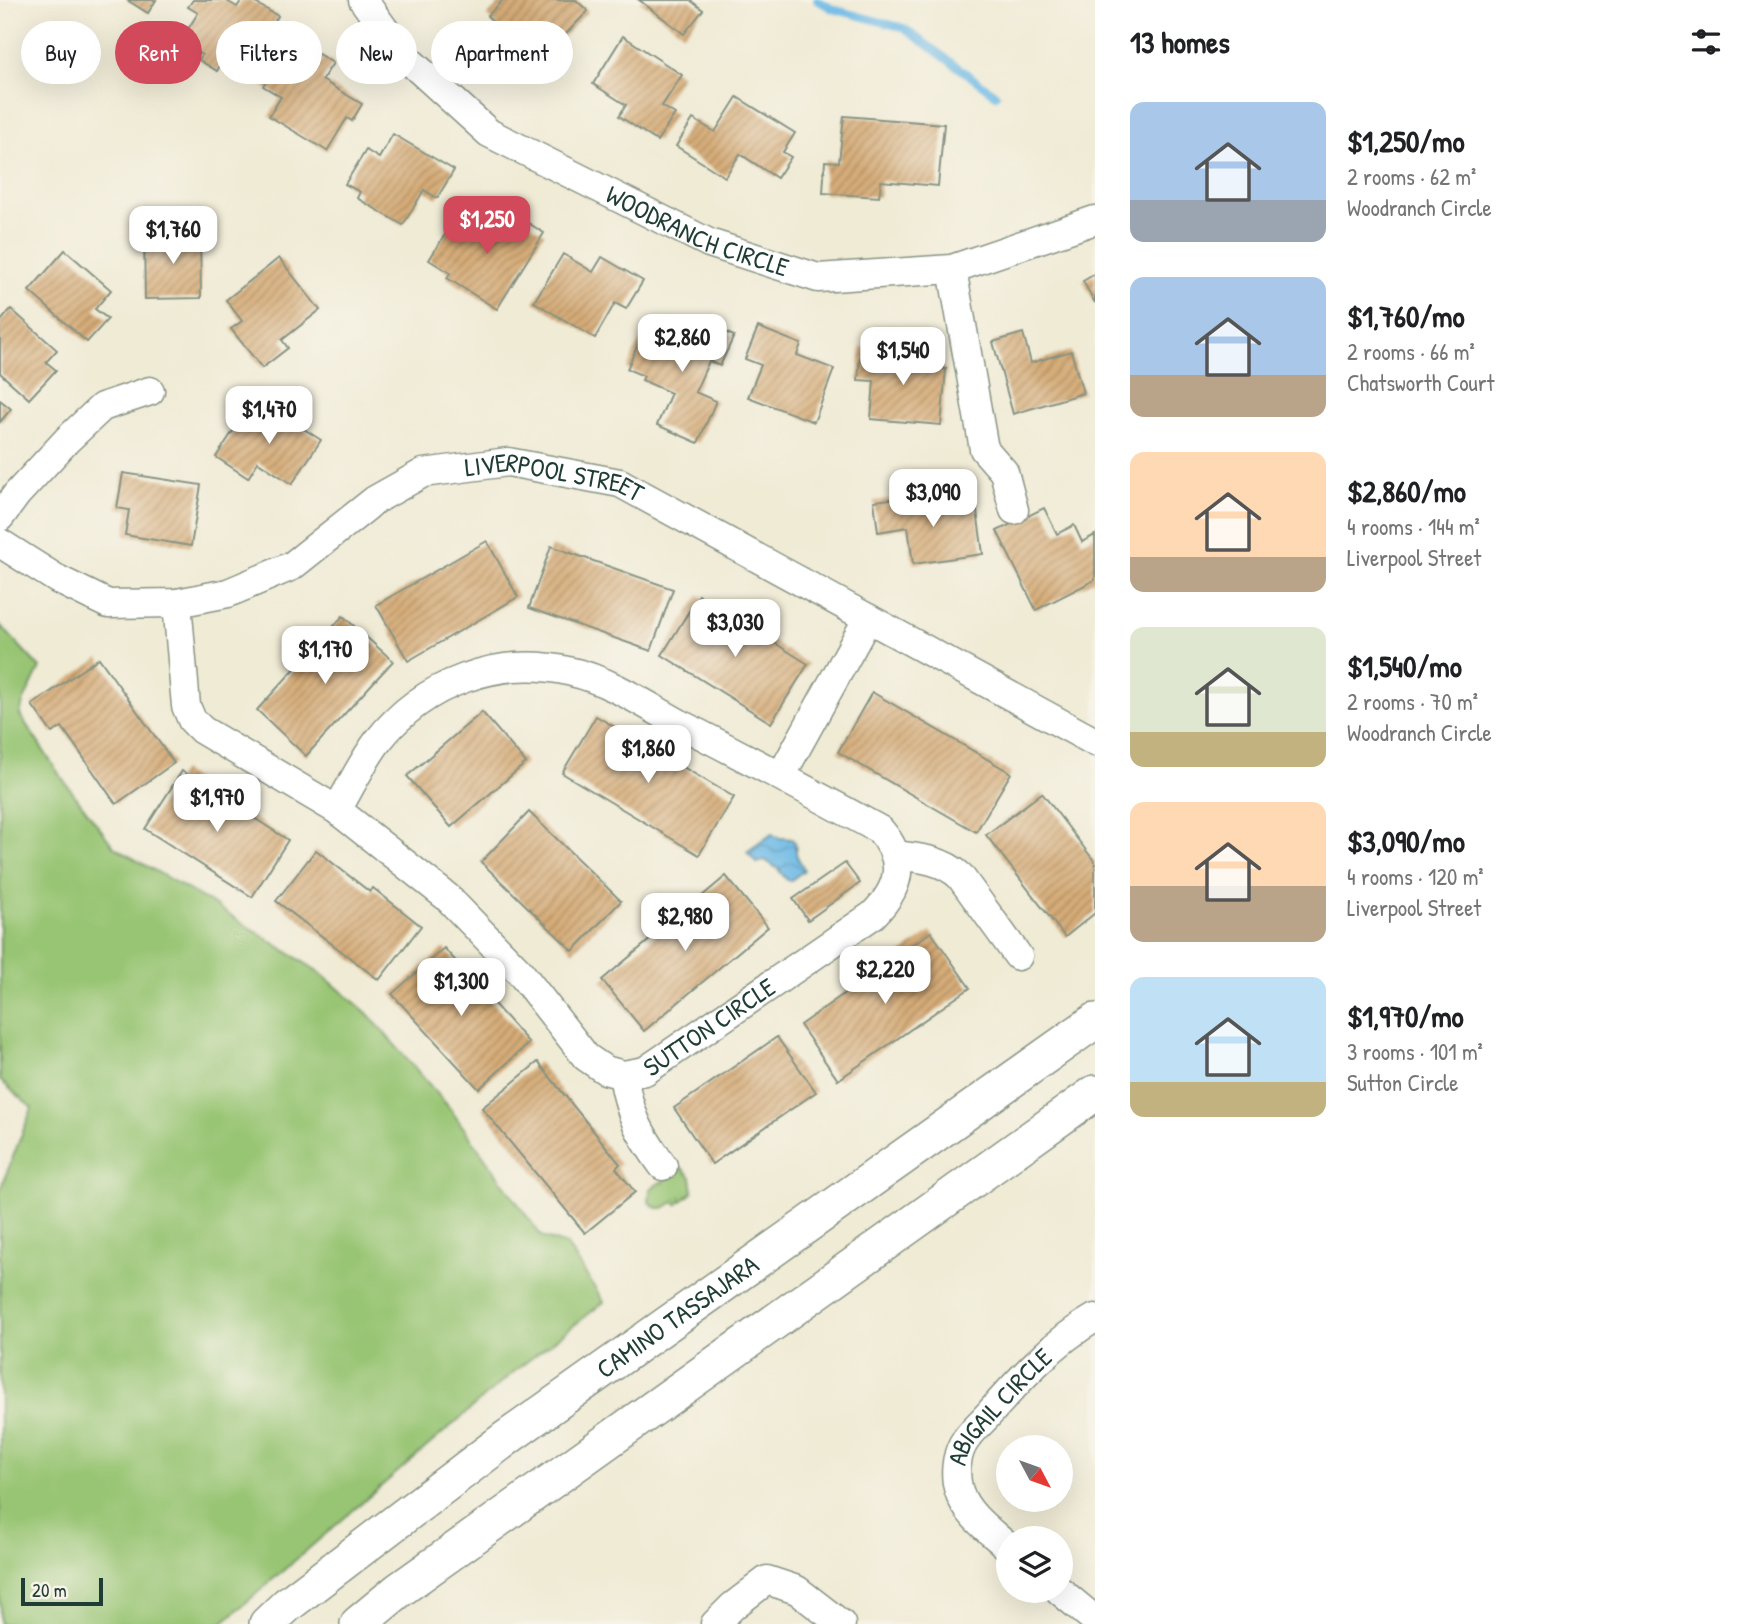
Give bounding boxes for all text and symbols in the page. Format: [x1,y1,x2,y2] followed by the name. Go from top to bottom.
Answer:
[21,21,101,84] chip: Buy
[115,21,202,84] chip: Rent
[216,21,322,84] chip: Filters
[336,21,417,84] chip: New
[431,21,573,84] chip: Apartment
[1130,22,1230,62] text: 13 homes
[1687,23,1725,61] icon: filters
[1347,121,1465,161] text: $1,250/mo
[1186,130,1270,214] icon: home
[1347,161,1476,192] text: 2 rooms · 62 m²
[600,176,794,285] street label: WOODRANCH CIRCLE
[1347,192,1492,223] text: Woodranch Circle
[430,196,544,256] pin: $1,250
[459,203,515,234] text: $1,250
[116,206,230,266] pin: $1,760
[145,213,201,244] text: $1,760
[1347,296,1465,336] text: $1,760/mo
[1186,305,1270,389] icon: home
[625,314,739,374] pin: $2,860
[654,321,710,352] text: $2,860
[846,328,960,387] pin: $1,540
[876,334,930,365] text: $1,540
[1347,336,1475,367] text: 2 rooms · 66 m²
[1347,367,1495,398] text: Chatsworth Court
[212,386,326,446] pin: $1,470
[242,393,296,424] text: $1,470
[463,444,651,510] street label: LIVERPOOL STREET
[876,470,990,529] pin: $3,090
[1347,471,1466,511] text: $2,860/mo
[905,476,961,507] text: $3,090
[1186,480,1270,564] icon: home
[1347,511,1480,542] text: 4 rooms · 144 m²
[1347,542,1481,573] text: Liverpool Street
[678,600,792,659] pin: $3,030
[706,606,764,637] text: $3,030
[268,626,382,686] pin: $1,170
[298,633,352,664] text: $1,170
[1347,646,1462,686] text: $1,540/mo
[1186,655,1270,739] icon: home
[1347,686,1478,717] text: 2 rooms · 70 m²
[1347,717,1492,748] text: Woodranch Circle
[591,726,705,785] pin: $1,860
[621,732,675,763] text: $1,860
[160,774,274,834] pin: $1,970
[190,781,244,812] text: $1,970
[1347,821,1465,861] text: $3,090/mo
[1186,830,1270,914] icon: home
[1347,861,1484,892] text: 4 rooms · 120 m²
[1347,892,1481,923] text: Liverpool Street
[628,894,742,953] pin: $2,980
[657,900,713,931] text: $2,980
[828,946,942,1006] pin: $2,220
[856,953,914,984] text: $2,220
[404,958,518,1018] pin: $1,300
[433,965,489,996] text: $1,300
[636,969,782,1084] street label: SUTTON CIRCLE
[1347,996,1464,1036] text: $1,970/mo
[1186,1005,1270,1089] icon: home
[1347,1036,1483,1067] text: 3 rooms · 101 m²
[1347,1067,1458,1098] text: Sutton Circle
[589,1247,766,1386] street label: CAMINO TASSAJARA
[939,1339,1060,1468] street label: ABIGAIL CIRCLE
[996,1435,1073,1512] north arrow
[996,1435,1073,1603] map controls
[996,1526,1073,1603] button: layers
[21,1575,103,1607] scale bar
[32,1577,67,1603] text: 20 m

